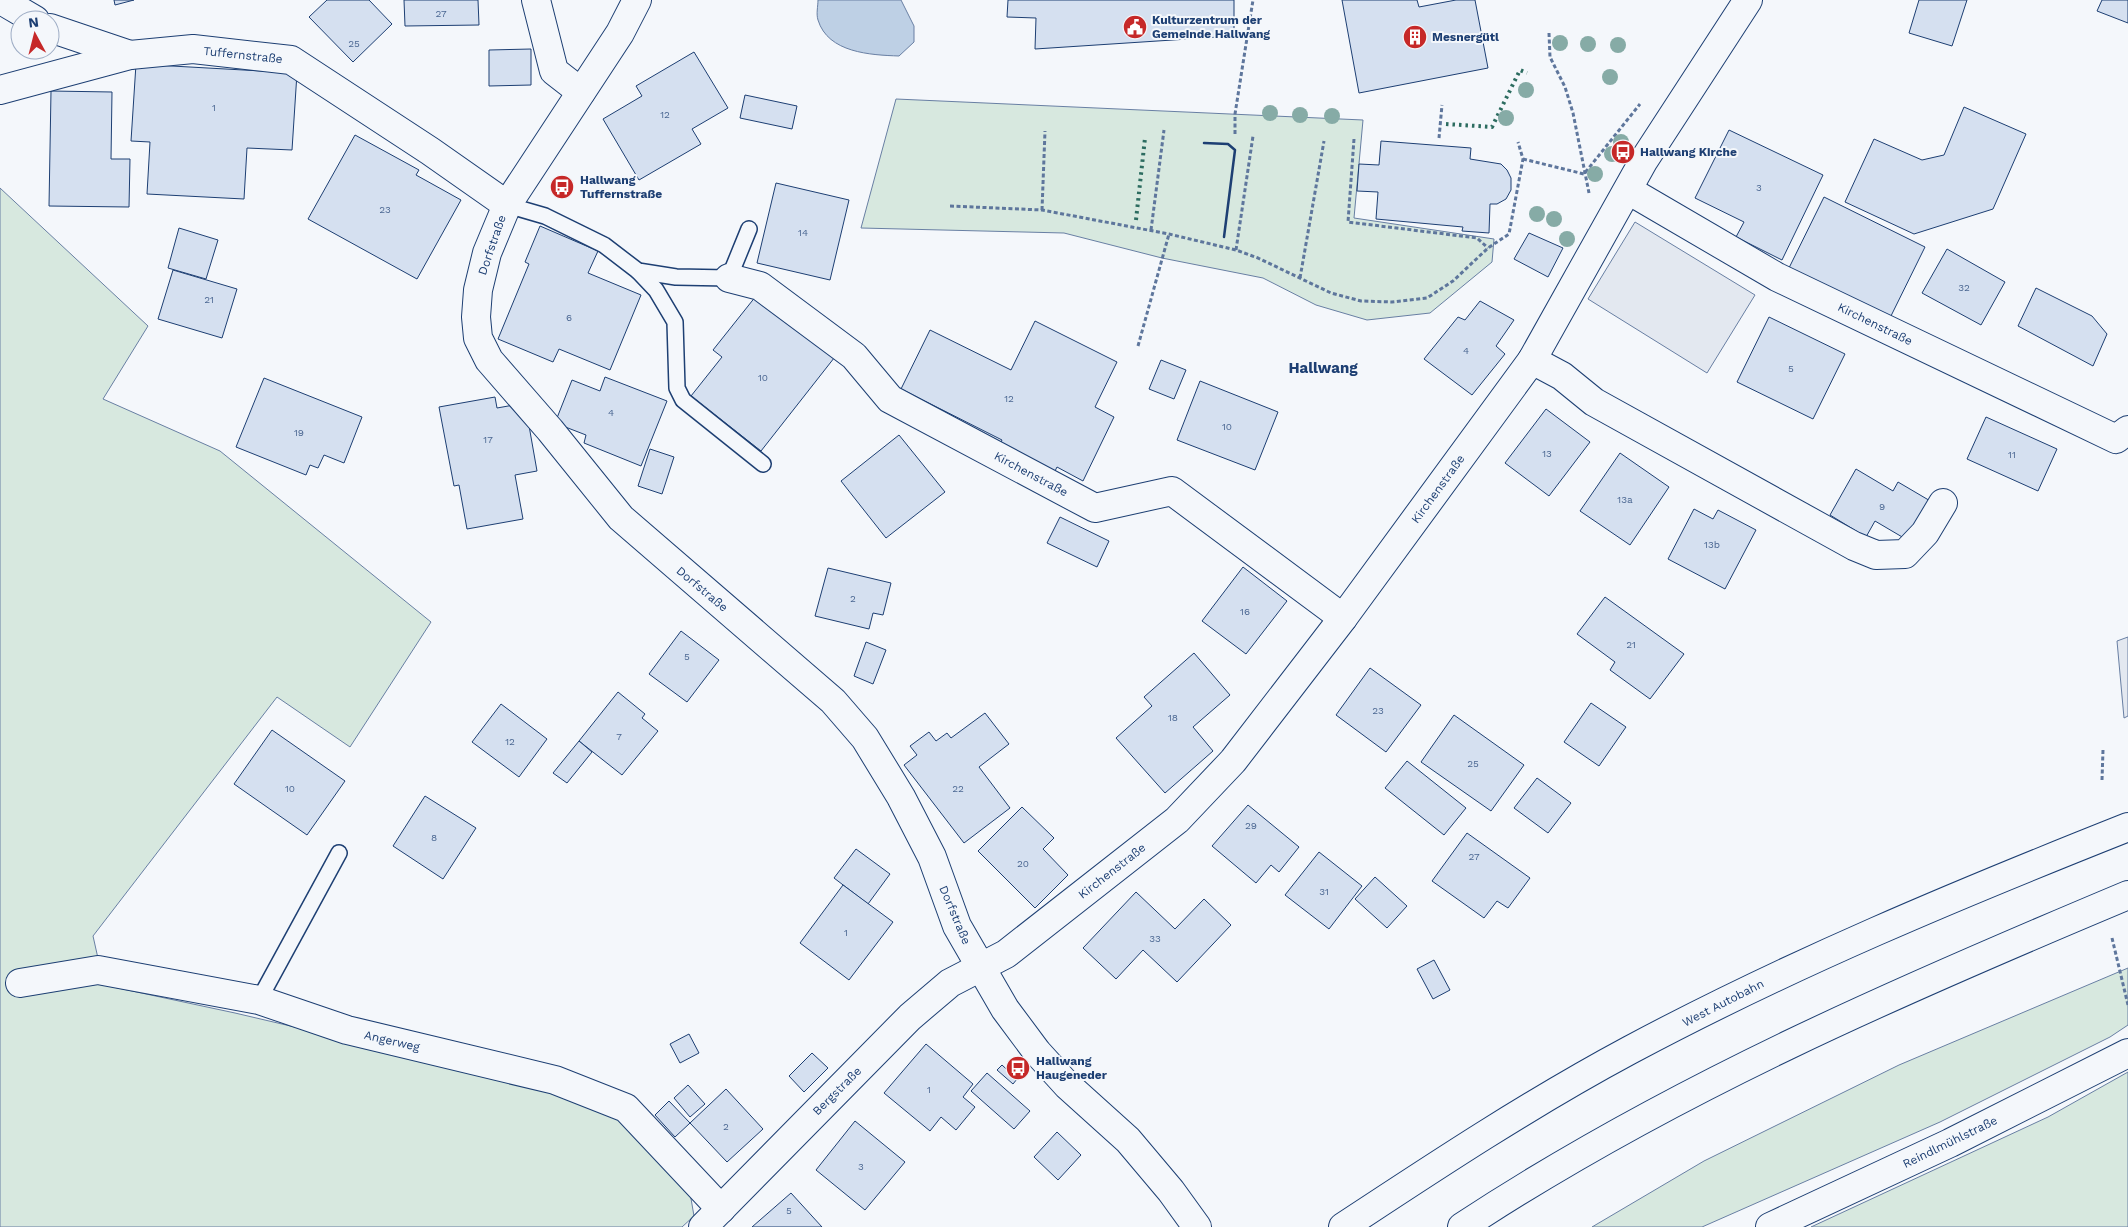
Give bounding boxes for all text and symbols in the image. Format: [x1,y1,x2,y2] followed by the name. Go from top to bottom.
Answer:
[435,8,447,19] house number: 27
[10,10,60,60] north arrow
[1152,13,1270,41] place label: Kulturzentrum der Gemeinde Hallwang
[27,14,40,31] text: N
[1122,14,1148,40] public building icon: Kulturzentrum der Gemeinde Hallwang
[1402,24,1428,50] building icon: Mesnergütl
[1432,30,1499,44] place label: Mesnergütl
[348,38,360,49] house number: 25
[203,44,283,66] street label: Tuffernstraße
[212,102,216,113] house number: 1
[660,109,670,120] house number: 12
[1610,139,1636,165] bus stop icon: Hallwang Kirche
[1640,145,1737,159] place label: Hallwang Kirche
[580,173,662,201] place label: Hallwang Tuffernstraße
[549,174,575,200] bus stop icon: Hallwang Tuffernstraße
[1756,182,1762,193] house number: 3
[379,204,391,215] house number: 23
[475,213,509,277] street label: Dorfstraße
[798,227,808,238] house number: 14
[1958,282,1970,293] house number: 32
[204,294,214,305] house number: 21
[1835,300,1915,348] street label: Kirchenstraße
[566,312,572,323] house number: 6
[1463,345,1469,356] house number: 4
[1288,359,1358,377] district label: Hallwang
[1788,363,1794,374] house number: 5
[758,372,768,383] house number: 10
[1004,393,1014,404] house number: 12
[608,407,614,418] house number: 4
[1222,421,1232,432] house number: 10
[294,427,304,438] house number: 19
[483,434,493,445] house number: 17
[1542,448,1552,459] house number: 13
[992,449,1070,499] street label: Kirchenstraße
[2008,449,2016,460] house number: 11
[1408,452,1468,526] street label: Kirchenstraße
[1617,494,1633,505] house number: 13a
[1879,501,1885,512] house number: 9
[1704,539,1720,550] house number: 13b
[673,563,731,615] street label: Dorfstraße
[850,593,856,604] house number: 2
[1240,606,1250,617] house number: 16
[1626,639,1636,650] house number: 21
[684,651,690,662] house number: 5
[1372,705,1384,716] house number: 23
[1168,712,1178,723] house number: 18
[616,731,622,742] house number: 7
[505,736,515,747] house number: 12
[1467,758,1479,769] house number: 25
[285,783,295,794] house number: 10
[952,783,964,794] house number: 22
[1245,820,1257,831] house number: 29
[431,832,437,843] house number: 8
[1076,840,1148,902] street label: Kirchenstraße
[1468,851,1480,862] house number: 27
[1017,858,1029,869] house number: 20
[936,883,974,947] street label: Dorfstraße
[1319,886,1329,897] house number: 31
[844,927,848,938] house number: 1
[1149,933,1161,944] house number: 33
[1680,976,1766,1030] street label: West Autobahn
[363,1028,422,1054] street label: Angerweg
[1036,1054,1108,1082] place label: Hallwang Haugeneder
[1005,1055,1031,1081] bus stop icon: Hallwang Haugeneder
[810,1064,864,1118] street label: Bergstraße
[927,1084,931,1095] house number: 1
[1900,1113,2000,1171] street label: Reindlmühlstraße
[723,1121,729,1132] house number: 2
[858,1161,864,1172] house number: 3
[786,1205,792,1216] house number: 5

